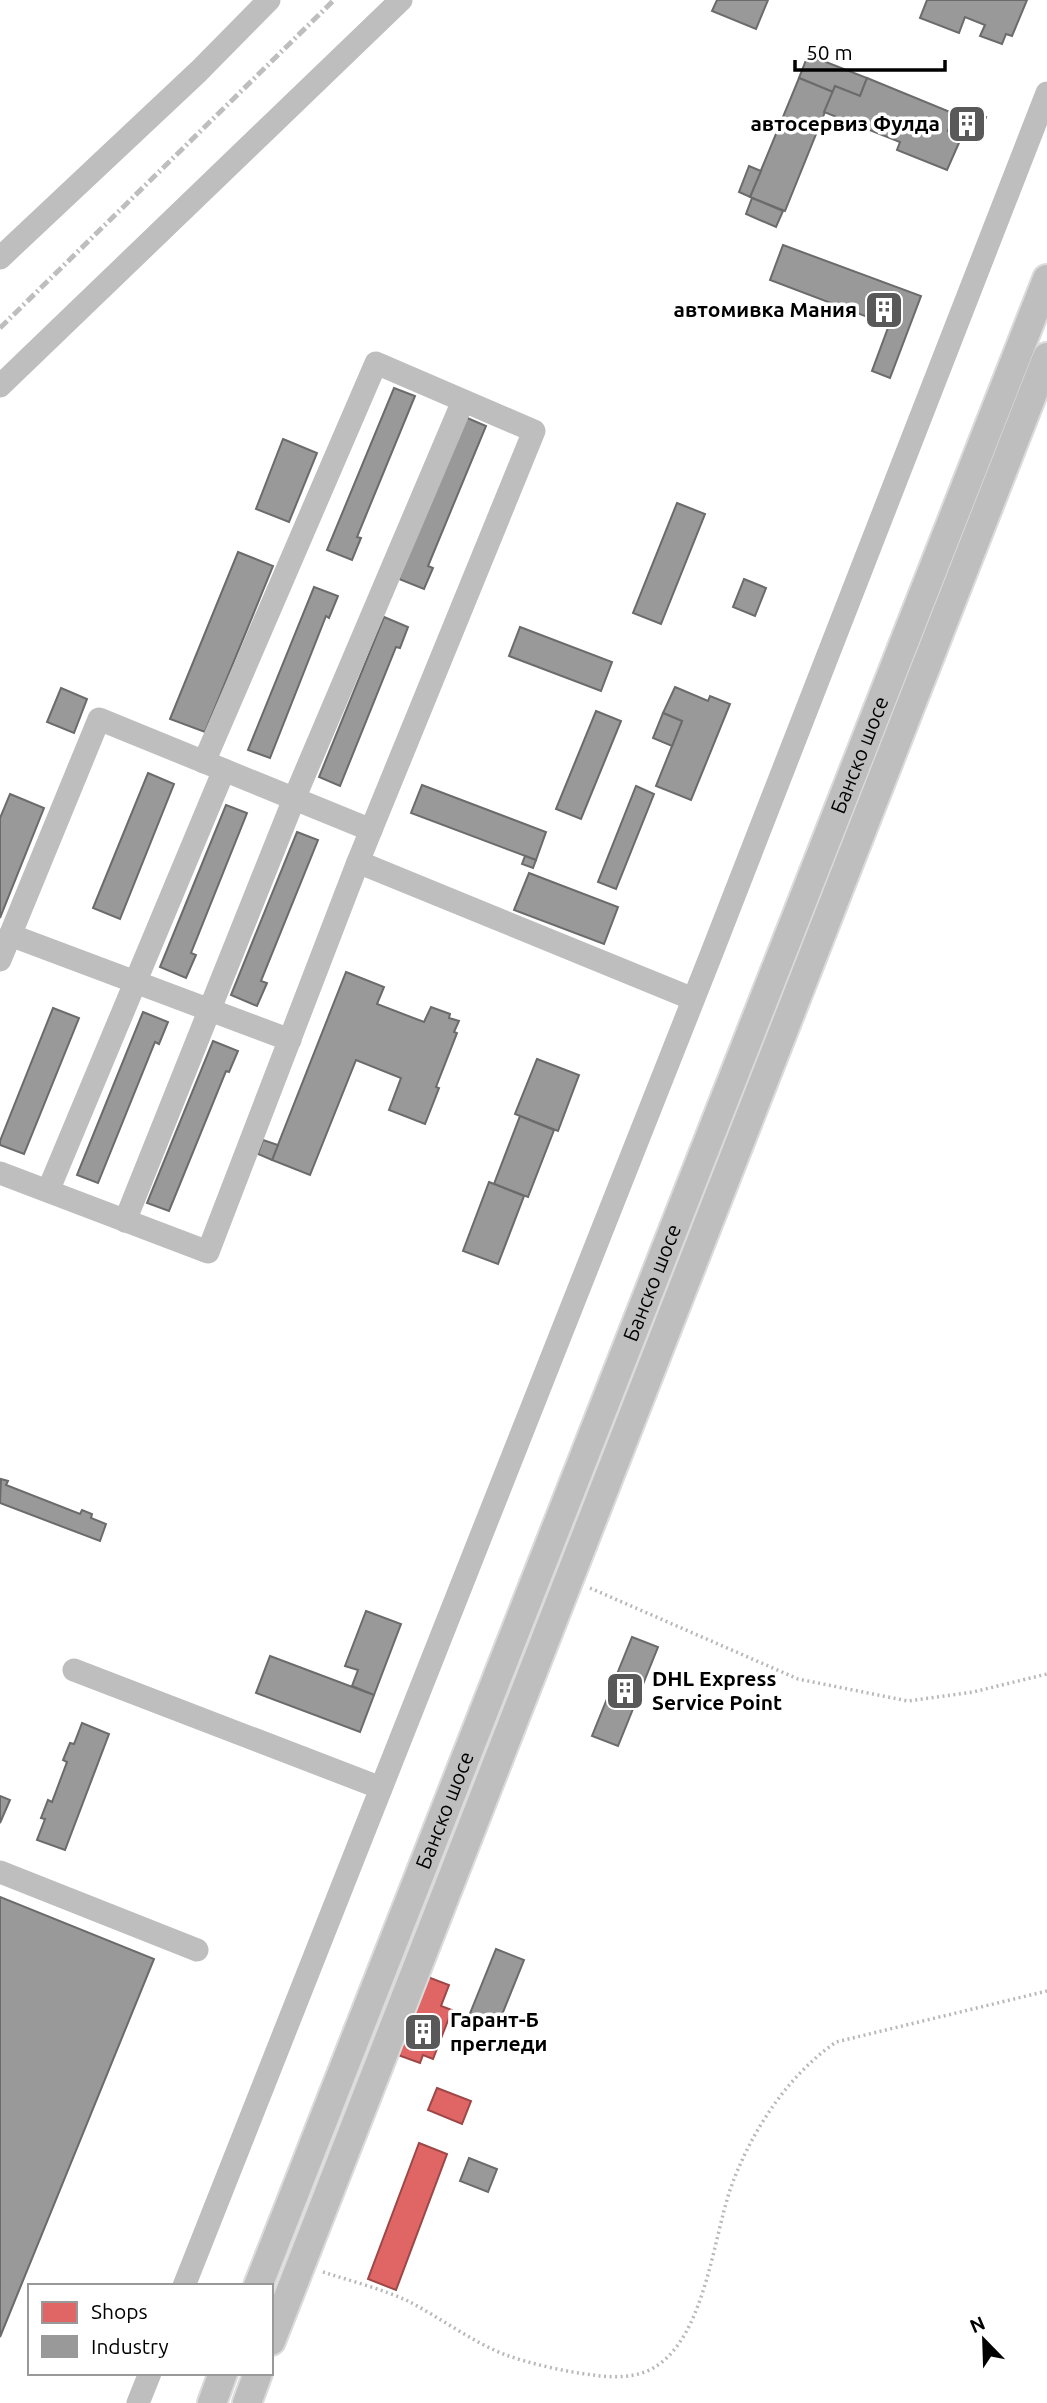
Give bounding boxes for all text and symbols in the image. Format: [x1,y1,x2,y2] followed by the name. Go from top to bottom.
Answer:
[795,28,946,72] scale bar
[806,40,853,64] text: 50 m
[946,103,988,145] building icon: автосервиз Фулда
[750,111,940,135] place label: автосервиз Фулда
[863,289,905,331] building icon: автомивка Мания
[673,297,857,321] place label: автомивка Мания
[825,693,893,817] street label: Банско шосе
[618,1220,685,1344] street label: Банско шосе
[652,1666,782,1714] place label: DHL Express Service Point
[604,1670,646,1712] building icon: DHL Express Service Point
[410,1748,478,1872] street label: Банско шосе
[450,2007,547,2055] place label: Гарант-Б прегледи
[402,2011,444,2053] building icon: Гарант-Б прегледи
[28,2284,273,2375] legend
[91,2299,148,2323] text: Shops
[949,2305,1019,2375] north arrow
[967,2311,988,2337] text: N
[91,2334,169,2358] text: Industry

